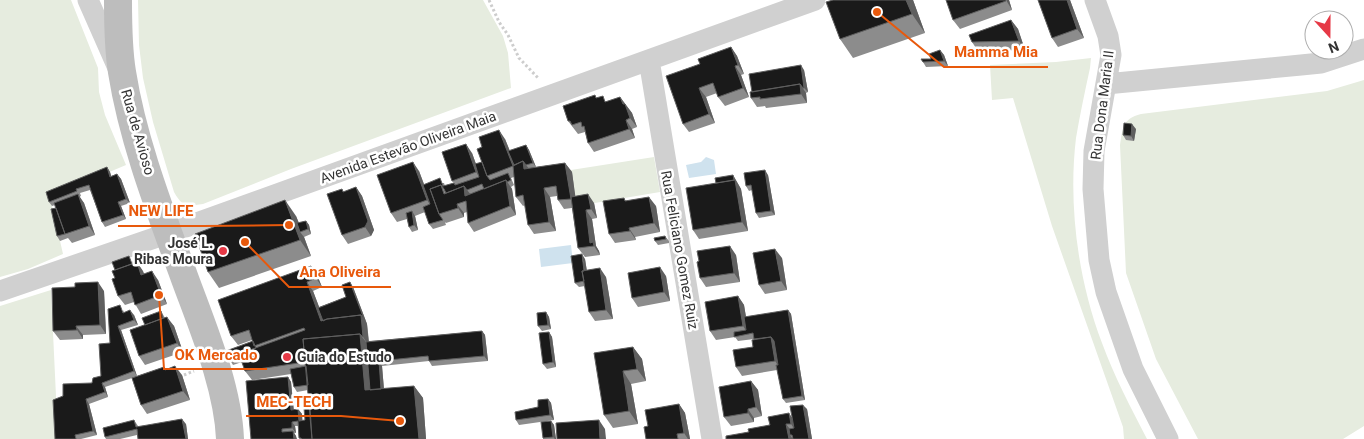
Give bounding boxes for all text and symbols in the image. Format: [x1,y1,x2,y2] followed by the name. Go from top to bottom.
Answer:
[1304,10,1354,60] north arrow
[944,37,1048,67] callout: Mamma Mia
[1326,38,1341,56] text: N
[954,43,1038,61] text: Mamma Mia
[1087,49,1117,161] street label: Rua Dona Maria II
[118,87,158,177] street label: Rua de Avioso
[318,108,498,186] street label: Avenida Estevão Oliveira Maia
[658,169,702,331] street label: Rua Feliciano Gomez Ruiz
[118,196,203,226] callout: NEW LIFE
[128,202,194,220] text: NEW LIFE
[134,235,214,267] place label: José L. Ribas Moura
[217,245,229,257] marker: José L. Ribas Moura
[289,257,391,287] callout: Ana Oliveira
[299,263,381,281] text: Ana Oliveira
[164,339,267,369] callout: OK Mercado
[175,346,257,364] text: OK Mercado
[297,349,392,365] place label: Guia do Estudo
[281,351,293,363] marker: Guia do Estudo
[246,386,341,416] callout: MEC-TECH
[256,393,332,411] text: MEC-TECH

